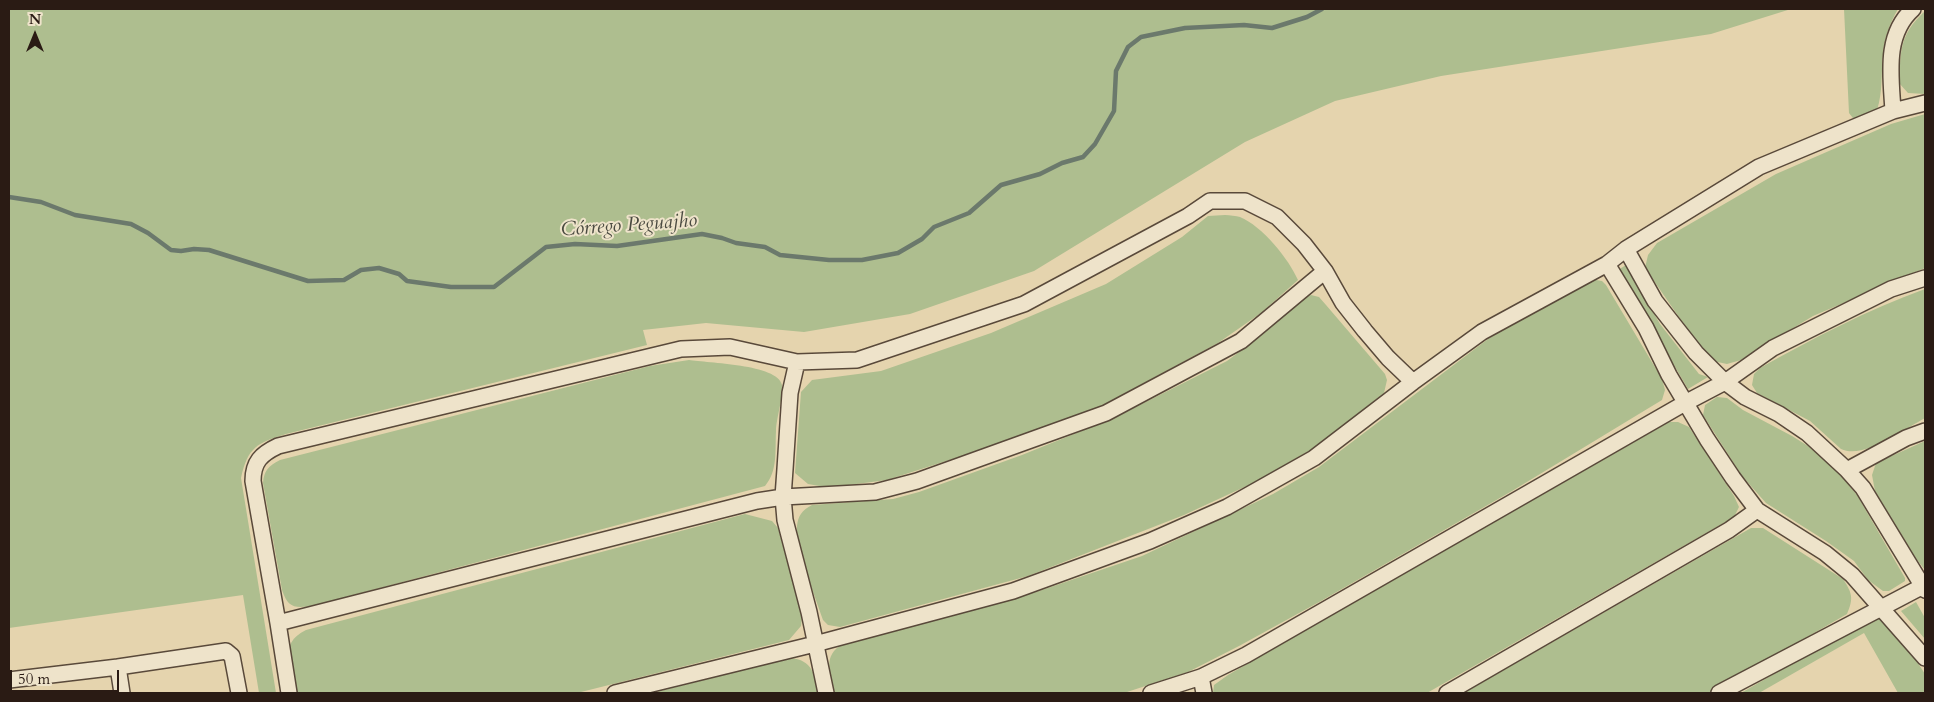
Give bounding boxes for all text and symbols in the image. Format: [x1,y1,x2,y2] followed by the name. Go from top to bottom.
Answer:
[10,10,60,60] north arrow
[29,10,41,29] text: N
[560,209,698,243] water label: Córrego Peguajho
[12,660,121,692] scale bar
[18,669,50,689] text: 50 m

